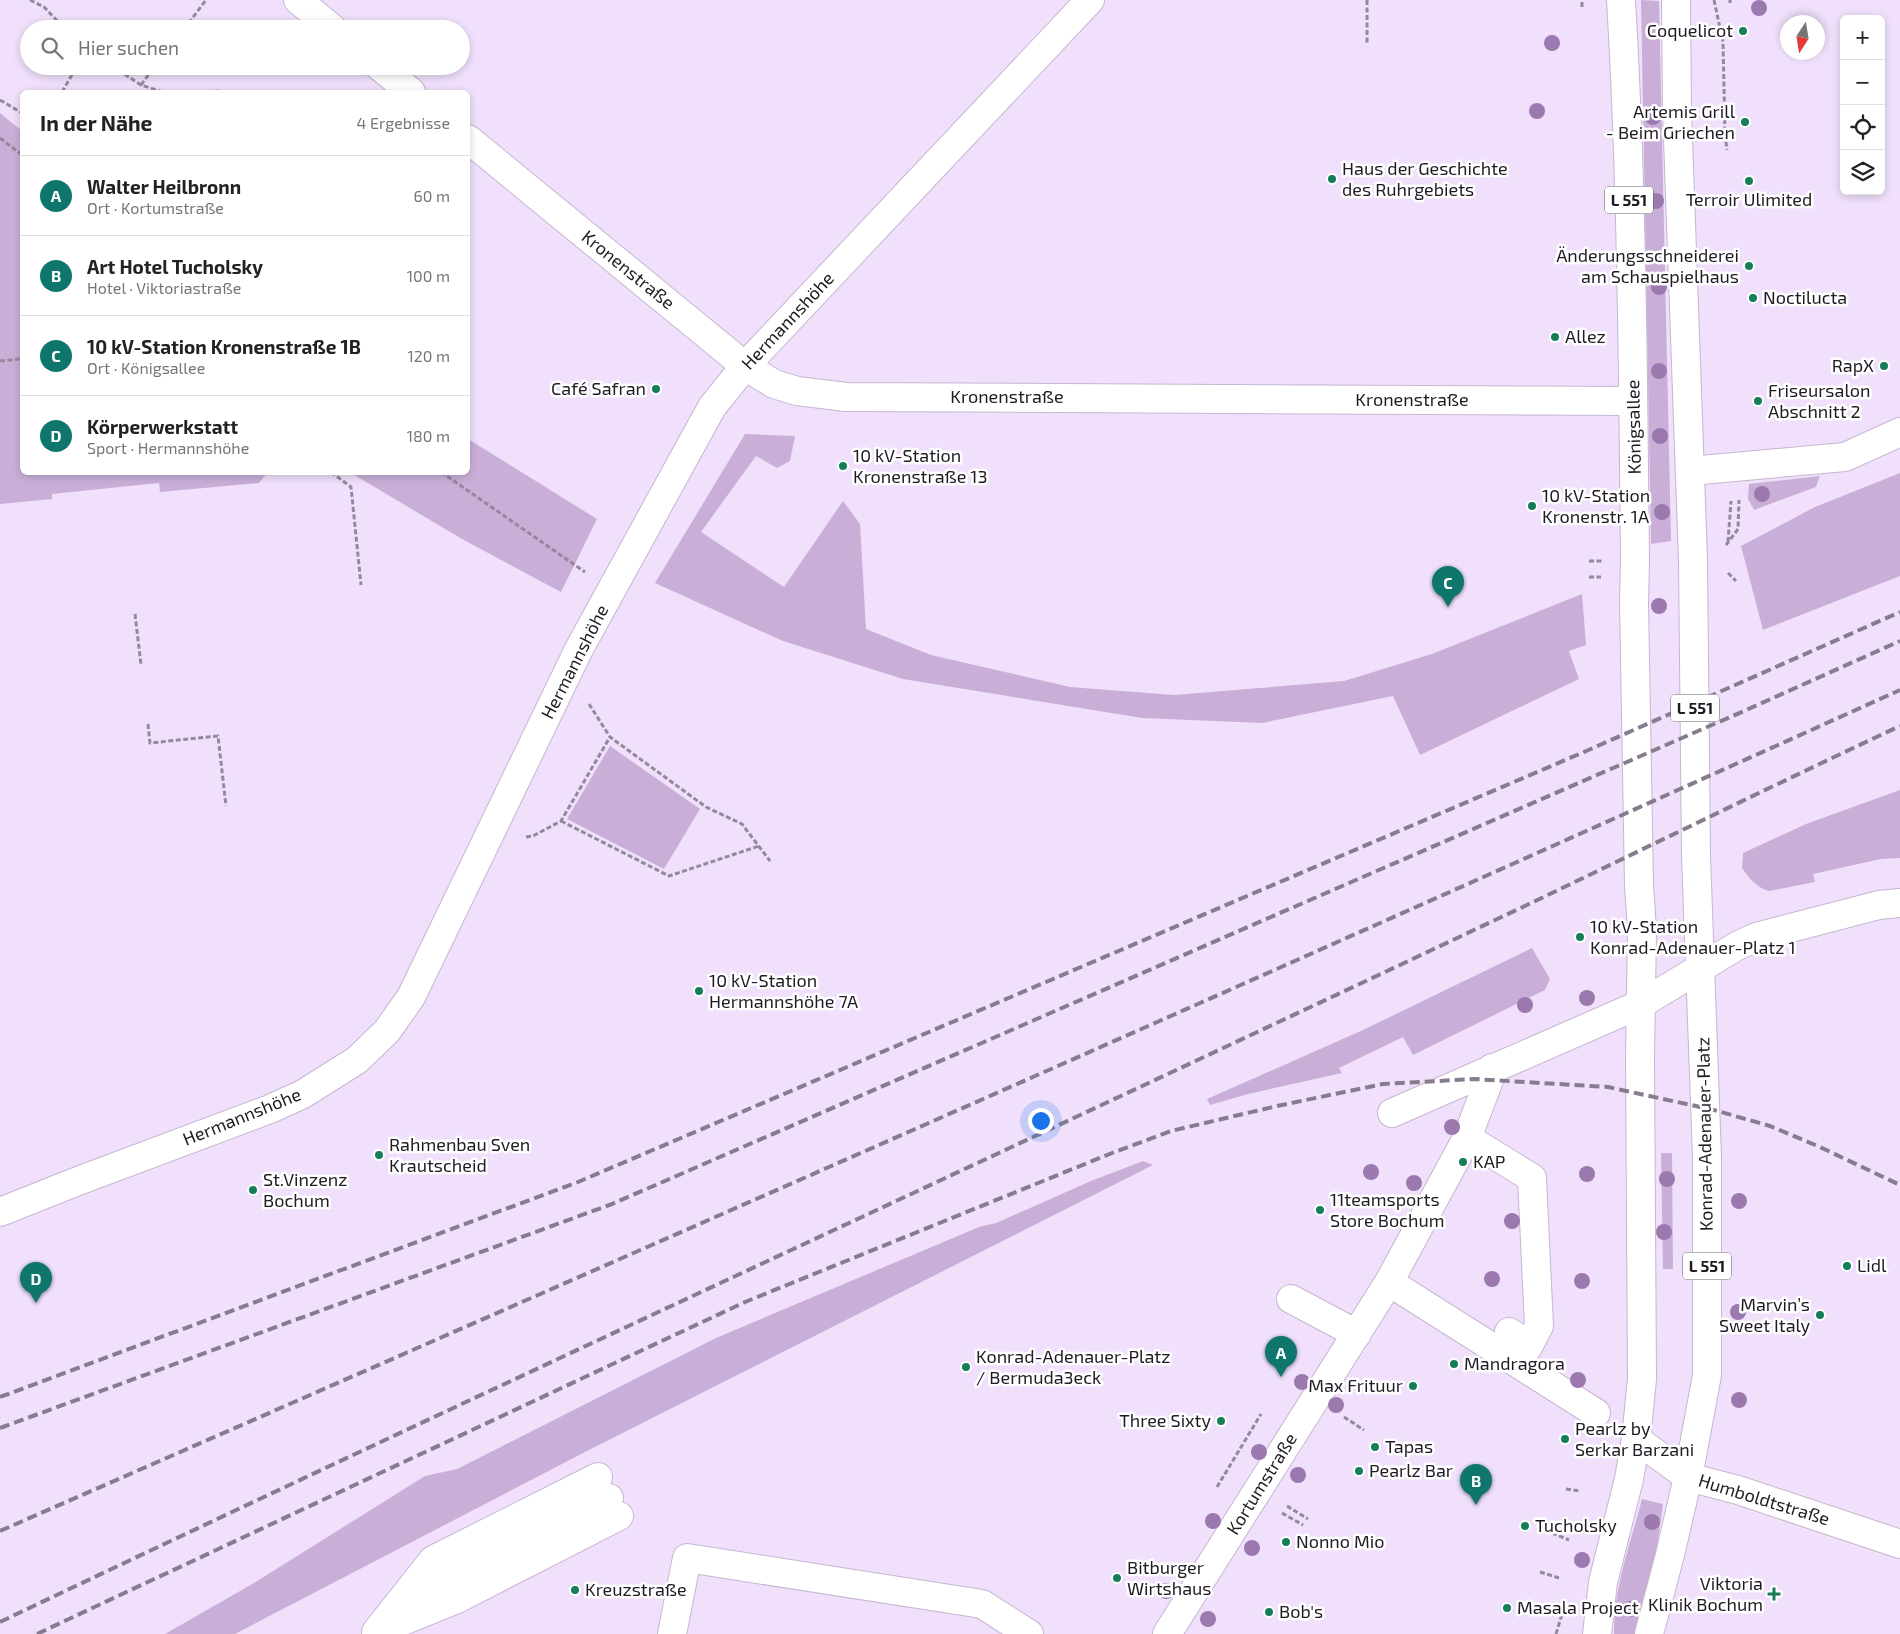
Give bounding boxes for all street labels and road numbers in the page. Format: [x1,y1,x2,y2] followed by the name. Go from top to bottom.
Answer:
[1605,186,1653,214] road number: L 551
[578,225,680,313] street label: Kronenstraße
[736,267,838,374] street label: Hermannshöhe
[1621,380,1645,475] street label: Königsallee
[950,385,1064,407] street label: Kronenstraße
[1355,388,1469,410] street label: Kronenstraße
[536,601,612,722] street label: Hermannshöhe
[1671,694,1719,721] road number: L 551
[1691,1037,1717,1231] street label: Konrad-Adenauer-Platz
[179,1082,304,1150] street label: Hermannshöhe
[1683,1252,1731,1280] road number: L 551
[1221,1429,1301,1538] street label: Kortumstraße
[1696,1469,1833,1529] street label: Humboldtstraße

